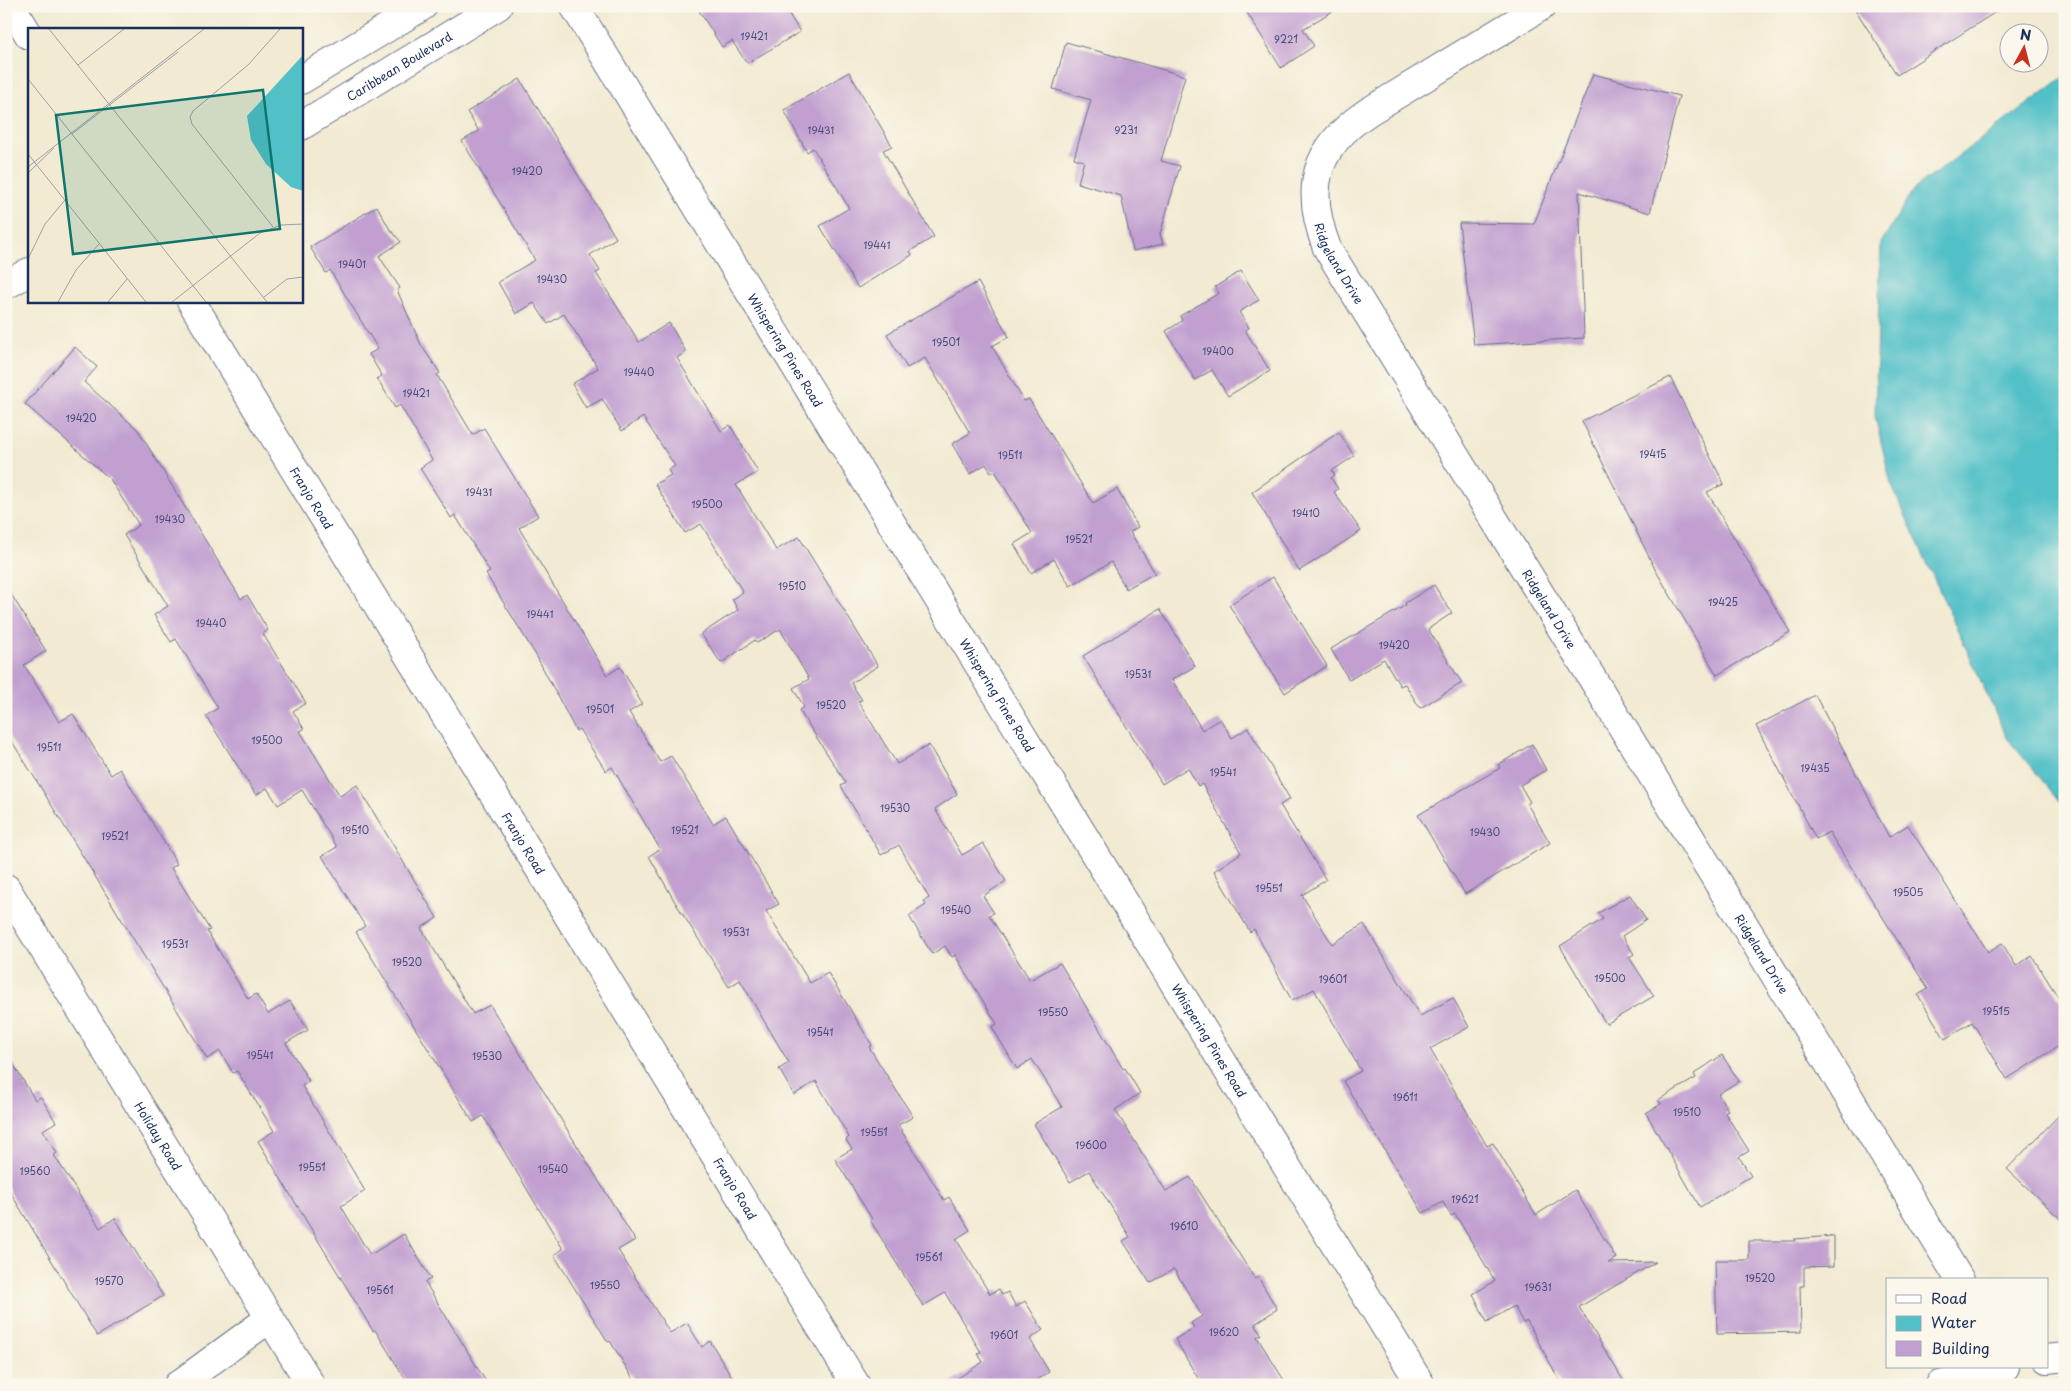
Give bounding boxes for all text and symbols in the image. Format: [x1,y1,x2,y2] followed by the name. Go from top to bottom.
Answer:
[1998,22,2048,72] north arrow
[2019,24,2032,46] text: N
[343,27,456,105] street label: Caribbean Boulevard
[28,28,302,302] inset map
[740,28,768,43] house number: 19421
[1274,31,1298,46] house number: 9221
[808,122,835,137] house number: 19431
[1114,122,1138,137] house number: 9231
[512,163,542,178] house number: 19420
[1310,221,1368,307] street label: Ridgeland Drive
[863,237,891,252] house number: 19441
[338,256,366,271] house number: 19401
[537,271,567,286] house number: 19430
[744,290,827,411] street label: Whispering Pines Road
[932,334,960,349] house number: 19501
[1202,343,1234,358] house number: 19400
[624,364,654,379] house number: 19440
[402,385,430,400] house number: 19421
[66,410,96,425] house number: 19420
[1640,446,1666,461] house number: 19415
[998,447,1022,462] house number: 19511
[286,463,338,533] street label: Franjo Road
[466,484,493,499] house number: 19431
[691,496,723,511] house number: 19500
[1292,505,1320,520] house number: 19410
[155,511,185,526] house number: 19430
[1065,531,1093,546] house number: 19521
[1518,566,1581,652] street label: Ridgeland Drive
[778,578,806,593] house number: 19510
[1708,594,1738,609] house number: 19425
[526,606,554,621] house number: 19441
[196,615,226,630] house number: 19440
[956,635,1039,756] street label: Whispering Pines Road
[1379,637,1409,652] house number: 19420
[1125,666,1152,681] house number: 19531
[816,697,846,712] house number: 19520
[586,701,614,716] house number: 19501
[251,732,283,747] house number: 19500
[37,739,61,754] house number: 19511
[1800,760,1830,775] house number: 19435
[1210,764,1237,779] house number: 19541
[880,800,910,815] house number: 19530
[497,808,550,878] street label: Franjo Road
[341,822,369,837] house number: 19510
[671,822,699,837] house number: 19521
[1470,824,1500,839] house number: 19430
[101,828,129,843] house number: 19521
[1255,880,1283,895] house number: 19551
[1893,884,1923,899] house number: 19505
[941,902,971,917] house number: 19540
[1731,910,1793,997] street label: Ridgeland Drive
[723,924,750,939] house number: 19531
[162,936,189,951] house number: 19531
[392,954,422,969] house number: 19520
[1594,970,1626,985] house number: 19500
[1319,971,1347,986] house number: 19601
[1168,980,1251,1101] street label: Whispering Pines Road
[1982,1003,2010,1018] house number: 19515
[1038,1004,1068,1019] house number: 19550
[807,1024,834,1039] house number: 19541
[247,1047,274,1062] house number: 19541
[472,1048,502,1063] house number: 19530
[1392,1089,1418,1104] house number: 19611
[130,1098,186,1174] street label: Holiday Road
[1673,1104,1701,1119] house number: 19510
[860,1124,888,1139] house number: 19551
[1075,1137,1107,1152] house number: 19600
[709,1154,761,1223] street label: Franjo Road
[298,1159,326,1174] house number: 19551
[538,1161,568,1176] house number: 19540
[20,1163,50,1178] house number: 19560
[1451,1191,1479,1206] house number: 19621
[1170,1218,1198,1233] house number: 19610
[915,1249,943,1264] house number: 19561
[1745,1270,1775,1285] house number: 19520
[95,1273,124,1288] house number: 19570
[590,1277,620,1292] house number: 19550
[1886,1278,2048,1368] legend
[1524,1279,1552,1294] house number: 19631
[366,1282,394,1297] house number: 19561
[1931,1286,1967,1309] text: Road
[1931,1310,1976,1333] text: Water
[1209,1324,1239,1339] house number: 19620
[990,1327,1018,1342] house number: 19601
[1931,1336,1990,1359] text: Building

